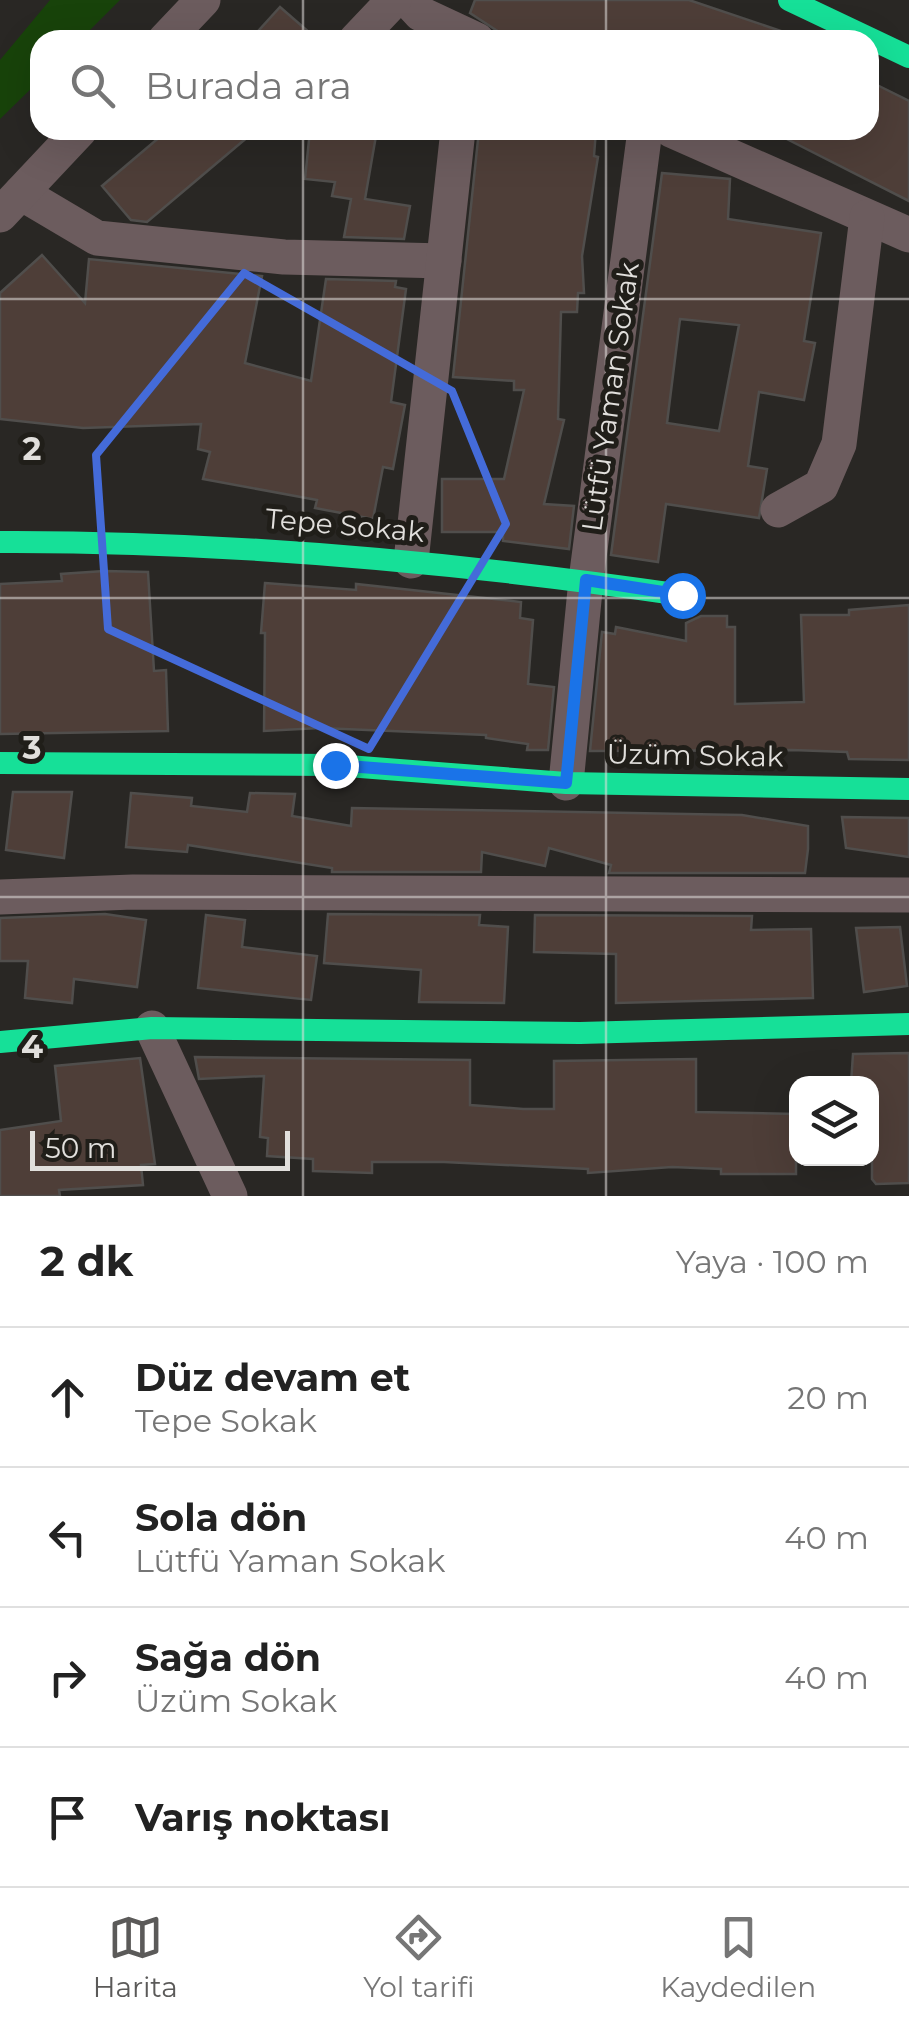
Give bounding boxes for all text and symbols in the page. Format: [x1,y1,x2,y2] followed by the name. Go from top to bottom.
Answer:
[30,30,879,140] search box
[65,58,120,113] icon: search
[145,62,352,109] text: Burada ara
[574,260,646,534] street label: Lütfü Yaman Sokak
[23,429,41,468] text: 2
[264,501,426,549] street label: Tepe Sokak
[660,573,706,619] route start
[22,728,41,767] text: 3
[606,736,784,774] street label: Üzüm Sokak
[313,743,359,789] route end
[21,1027,43,1066] text: 4
[789,1076,879,1166] map controls
[789,1076,879,1166] button: layers
[30,1126,290,1170] scale bar
[45,1131,116,1165] text: 50 m
[40,1235,133,1287] text: 2 dk
[676,1242,869,1281] text: Yaya · 100 m
[135,1354,410,1401] text: Düz devam et
[40,1370,95,1425] icon: ahead
[787,1378,869,1417] text: 20 m
[135,1401,317,1440] text: Tepe Sokak
[135,1494,307,1541] text: Sola dön
[40,1510,95,1565] icon: left
[784,1518,869,1557] text: 40 m
[135,1541,445,1580] text: Lütfü Yaman Sokak
[135,1634,321,1681] text: Sağa dön
[40,1650,95,1705] icon: right
[784,1658,869,1697] text: 40 m
[135,1681,337,1720] text: Üzüm Sokak
[40,1790,95,1845] icon: arrive
[135,1794,390,1841] text: Varış noktası
[93,1910,178,2004] tab: Harita
[363,1910,475,2004] tab: Yol tarifi
[660,1910,816,2004] tab: Kaydedilen

